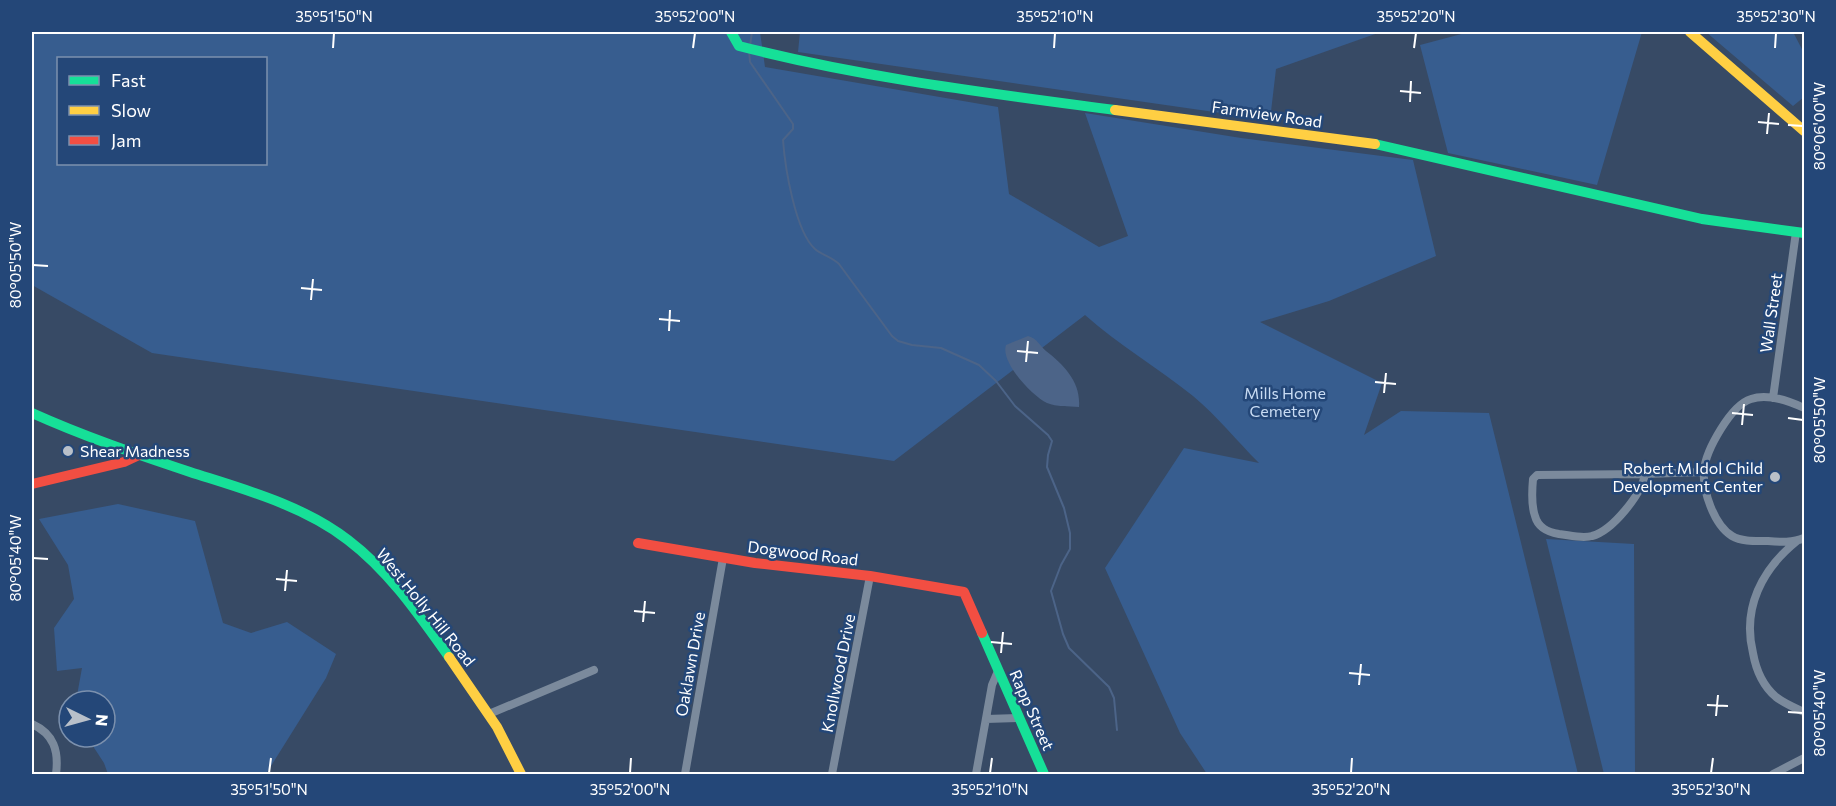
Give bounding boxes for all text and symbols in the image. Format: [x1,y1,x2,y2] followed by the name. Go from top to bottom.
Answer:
[295,7,373,25] text: 35°51'50"N
[655,7,735,25] text: 35°52'00"N
[1016,7,1094,25] text: 35°52'10"N
[1376,7,1456,25] text: 35°52'20"N
[1736,7,1816,25] text: 35°52'30"N
[57,57,267,165] legend
[111,69,146,91] text: Fast
[1810,82,1828,170] text: 80°06'00"W
[1211,96,1323,131] street label: Farmview Road
[111,99,151,121] text: Slow
[111,129,141,151] text: Jam
[6,222,24,308] text: 80°05'50"W
[1756,271,1786,354] street label: Wall Street
[1810,377,1828,463] text: 80°05'50"W
[1244,383,1326,420] park label: Mills Home Cemetery
[80,441,190,460] place label: Shear Madness
[61,444,75,458] marker: Shear Madness
[1612,458,1764,495] place label: Robert M Idol Child Development Center
[1768,470,1782,484] marker: Robert M Idol Child Development Center
[6,514,24,602] text: 80°05'40"W
[747,536,859,569] street label: Dogwood Road
[373,544,480,669] street label: West Holly Hill Road
[671,610,708,718] street label: Oaklawn Drive
[817,612,858,734] street label: Knollwood Drive
[1006,667,1059,753] street label: Rapp Street
[1810,669,1828,757] text: 80°05'40"W
[57,689,117,749] north arrow
[92,714,112,727] text: N
[230,780,308,798] text: 35°51'50"N
[590,780,670,798] text: 35°52'00"N
[951,780,1029,798] text: 35°52'10"N
[1311,780,1391,798] text: 35°52'20"N
[1671,780,1751,798] text: 35°52'30"N

